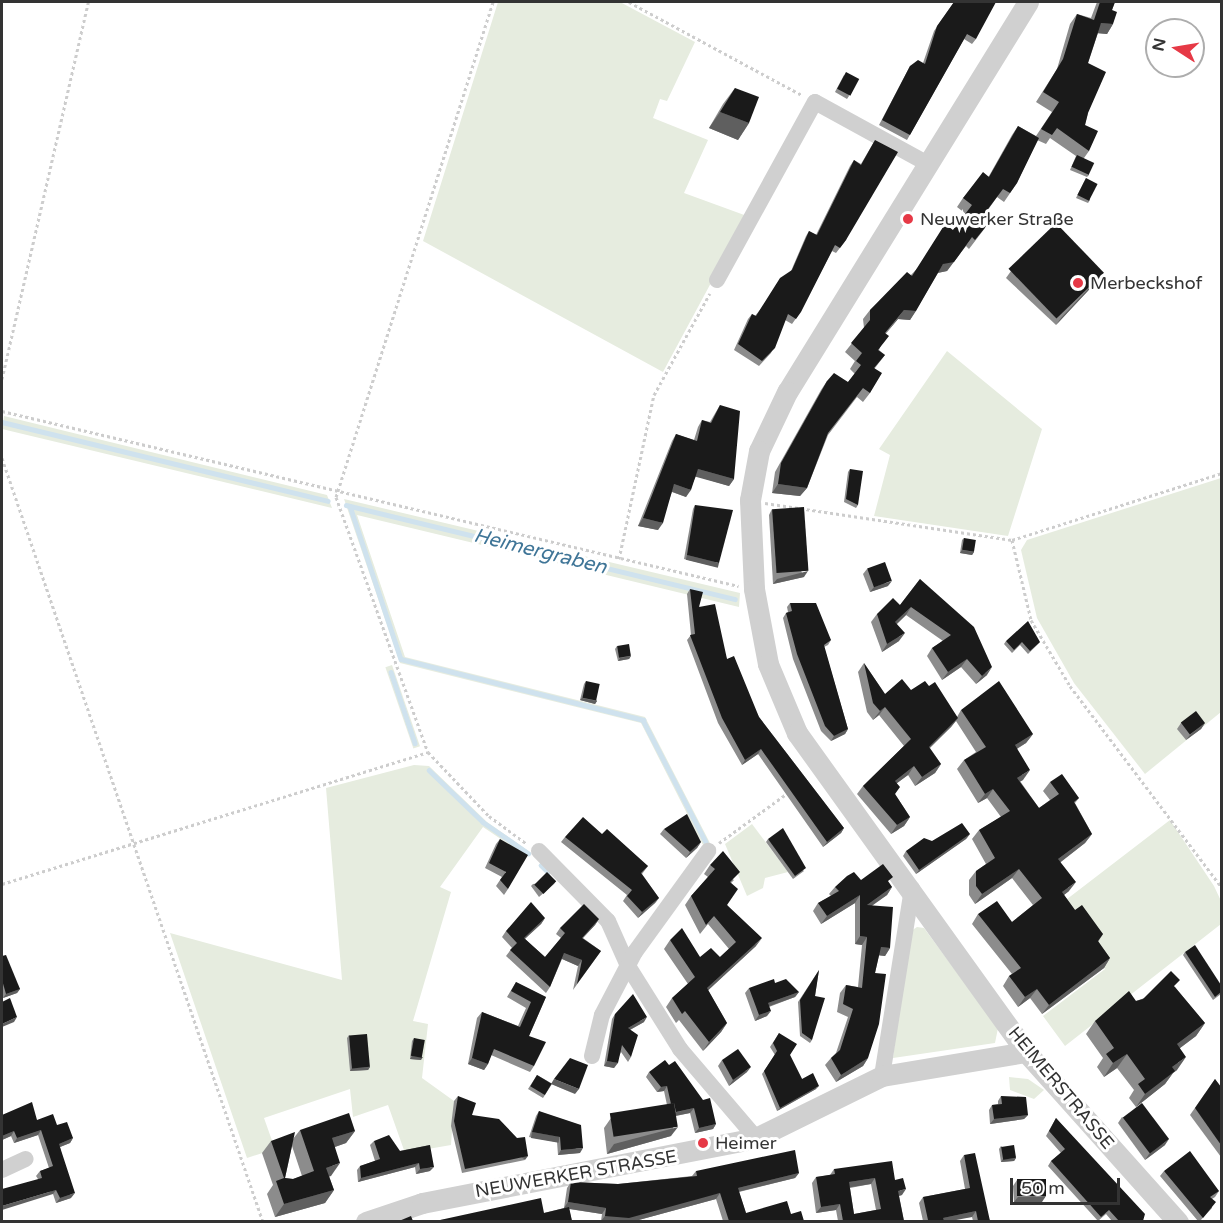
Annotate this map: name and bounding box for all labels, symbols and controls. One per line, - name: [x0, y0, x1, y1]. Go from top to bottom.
- north arrow: [1145, 18, 1205, 78]
- text: N: [1148, 36, 1170, 53]
- place label: Neuwerker Straße: [920, 208, 1074, 230]
- marker: Neuwerker Straße: [901, 212, 915, 226]
- place label: Merbeckshof: [1090, 272, 1202, 294]
- marker: Merbeckshof: [1071, 276, 1085, 290]
- water label: Heimergraben: [471, 524, 609, 580]
- street label: HEIMERSTRASSE: [1003, 1022, 1119, 1154]
- place label: Heimer: [715, 1132, 777, 1154]
- marker: Heimer: [696, 1136, 710, 1150]
- street label: NEUWERKER STRASSE: [473, 1146, 679, 1202]
- scale bar: [1013, 1166, 1122, 1204]
- text: 50 m: [1021, 1177, 1065, 1199]

